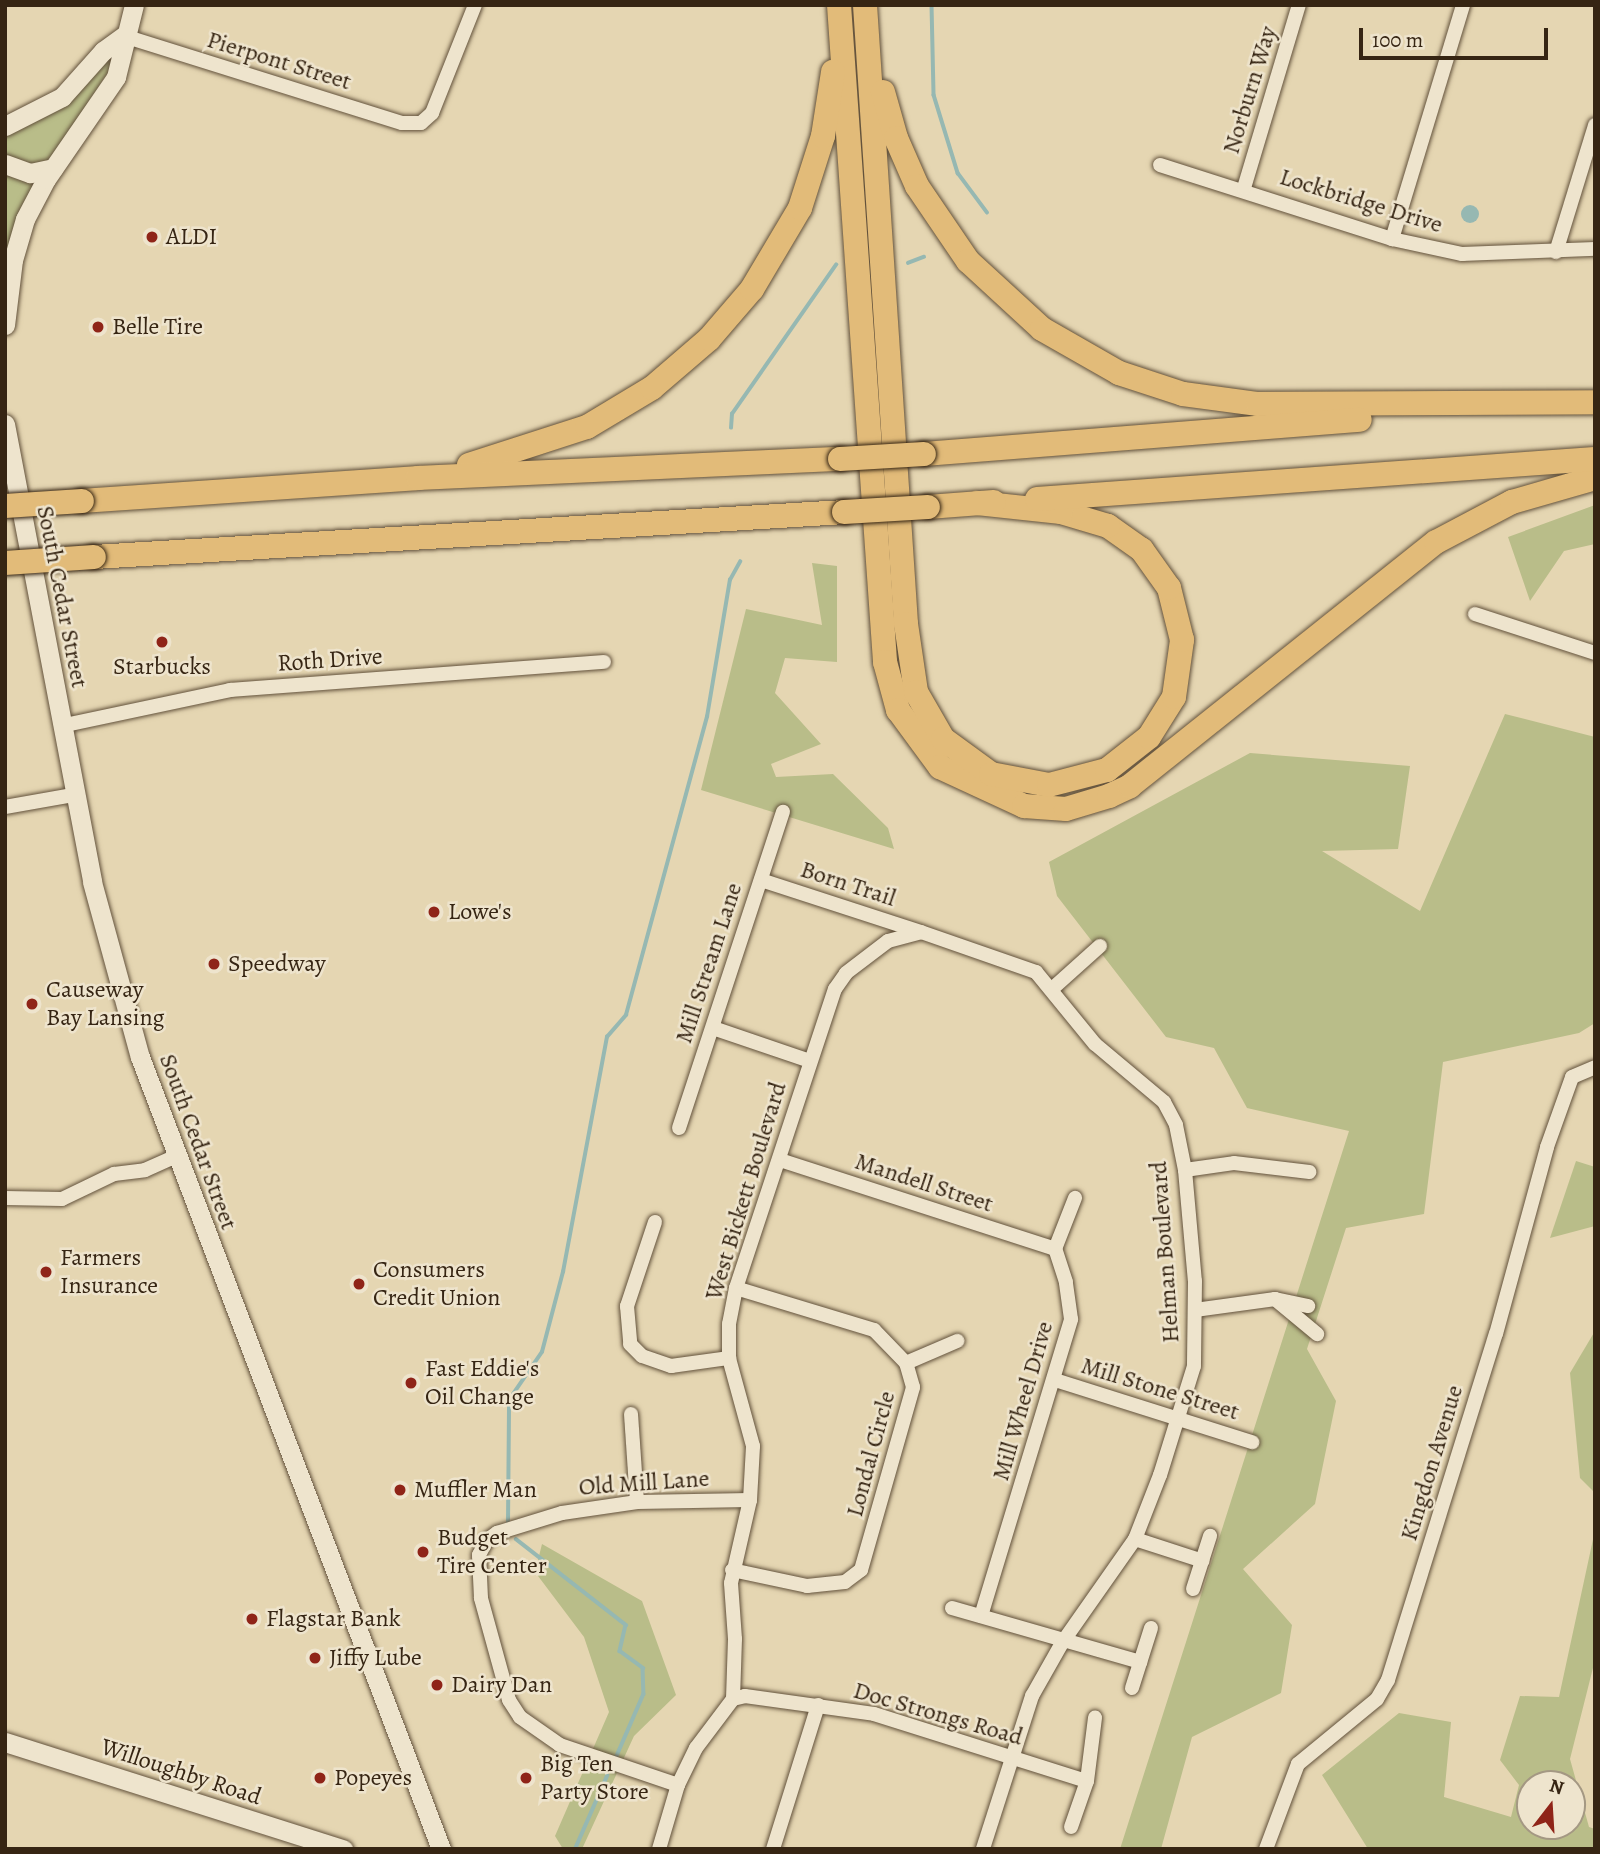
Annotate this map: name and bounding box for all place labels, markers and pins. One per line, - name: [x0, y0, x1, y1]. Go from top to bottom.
- place label: ALDI: [166, 223, 217, 251]
- marker: ALDI: [144, 229, 160, 245]
- place label: Belle Tire: [112, 313, 203, 341]
- marker: Belle Tire: [90, 319, 106, 335]
- marker: Starbucks: [154, 634, 170, 650]
- place label: Starbucks: [113, 653, 211, 681]
- place label: Lowe's: [448, 898, 512, 926]
- marker: Lowe's: [426, 904, 442, 920]
- place label: Speedway: [228, 950, 326, 978]
- marker: Speedway: [206, 956, 222, 972]
- place label: Causeway Bay Lansing: [46, 976, 165, 1032]
- marker: Causeway Bay Lansing: [24, 996, 40, 1012]
- place label: Farmers Insurance: [60, 1244, 158, 1300]
- place label: Consumers Credit Union: [373, 1256, 500, 1312]
- marker: Farmers Insurance: [38, 1264, 54, 1280]
- marker: Consumers Credit Union: [351, 1276, 367, 1292]
- place label: Fast Eddie's Oil Change: [425, 1355, 539, 1411]
- marker: Fast Eddie's Oil Change: [403, 1375, 419, 1391]
- place label: Muffler Man: [414, 1476, 537, 1504]
- marker: Muffler Man: [392, 1482, 408, 1498]
- place label: Budget Tire Center: [437, 1524, 547, 1580]
- marker: Budget Tire Center: [415, 1544, 431, 1560]
- place label: Flagstar Bank: [266, 1605, 401, 1633]
- marker: Flagstar Bank: [244, 1611, 260, 1627]
- place label: Jiffy Lube: [329, 1644, 422, 1672]
- marker: Jiffy Lube: [307, 1650, 323, 1666]
- place label: Dairy Dan: [451, 1671, 552, 1699]
- marker: Dairy Dan: [429, 1677, 445, 1693]
- place label: Big Ten Party Store: [540, 1750, 649, 1806]
- place label: Popeyes: [334, 1764, 412, 1792]
- marker: Popeyes: [312, 1770, 328, 1786]
- marker: Big Ten Party Store: [518, 1770, 534, 1786]

